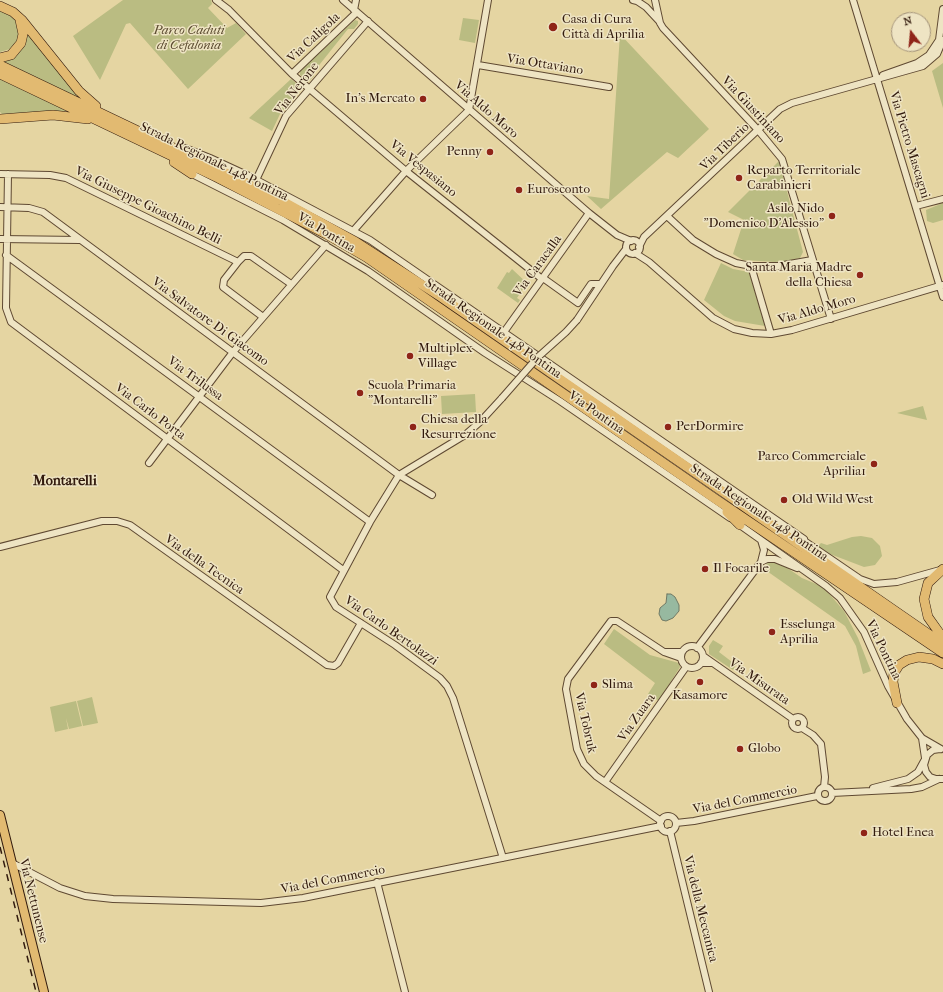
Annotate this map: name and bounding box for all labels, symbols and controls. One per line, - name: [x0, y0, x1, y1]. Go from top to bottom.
- street label: Via Caligola: [284, 10, 344, 66]
- place label: Casa di Cura Città di Aprilia: [562, 12, 644, 43]
- north arrow: [891, 12, 931, 52]
- text: N: [902, 14, 914, 28]
- marker: Casa di Cura Città di Aprilia: [547, 21, 559, 33]
- park label: Parco Caduti di Cefalonia: [153, 23, 225, 54]
- street label: Via Ottaviano: [506, 51, 584, 79]
- street label: Via Nerone: [271, 59, 323, 119]
- street label: Via Giustiniano: [718, 73, 788, 147]
- street label: Via Aldo Moro: [451, 78, 521, 142]
- street label: Via Pietro Mascagni: [885, 89, 933, 201]
- place label: In's Mercato: [346, 91, 415, 107]
- marker: In's Mercato: [418, 94, 428, 104]
- street label: Strada Regionale 148 Pontina: [137, 119, 291, 205]
- street label: Via Tiberio: [697, 120, 753, 174]
- street label: Via Vespasiano: [386, 137, 460, 201]
- place label: Penny: [446, 144, 482, 160]
- marker: Penny: [485, 147, 495, 157]
- place label: Reparto Territoriale Carabinieri: [747, 163, 861, 194]
- street label: Via Giuseppe Gioachino Belli: [72, 164, 224, 248]
- marker: Reparto Territoriale Carabinieri: [734, 173, 744, 183]
- place label: Eurosconto: [527, 182, 590, 198]
- marker: Eurosconto: [514, 185, 524, 195]
- place label: Asilo Nido "Domenico D'Alessio": [703, 201, 824, 232]
- street label: Via Pontina: [294, 210, 358, 256]
- marker: Asilo Nido "Domenico D'Alessio": [827, 211, 837, 221]
- street label: Via Caracalla: [510, 232, 566, 300]
- place label: Santa Maria Madre della Chiesa: [745, 260, 852, 291]
- marker: Santa Maria Madre della Chiesa: [855, 270, 865, 280]
- street label: Via Salvatore Di Giacomo: [149, 274, 271, 370]
- street label: Strada Regionale 148 Pontina: [422, 276, 564, 382]
- street label: Via Aldo Moro: [777, 292, 857, 328]
- place label: Multiplex Village: [418, 341, 473, 372]
- marker: Multiplex Village: [405, 351, 415, 361]
- street label: Via Trilussa: [164, 354, 226, 404]
- place label: Scuola Primaria "Montarelli": [368, 378, 456, 409]
- street label: Via Carlo Porta: [112, 380, 188, 444]
- marker: Scuola Primaria "Montarelli": [355, 388, 365, 398]
- street label: Via Pontina: [565, 388, 627, 438]
- place label: Chiesa della Resurrezione: [421, 412, 496, 443]
- place label: PerDormire: [676, 419, 744, 435]
- marker: Chiesa della Resurrezione: [408, 422, 418, 432]
- marker: PerDormire: [663, 422, 673, 432]
- place label: Parco Commerciale Aprilia1: [757, 449, 866, 480]
- marker: Parco Commerciale Aprilia1: [869, 459, 879, 469]
- street label: Strada Regionale 148 Pontina: [687, 461, 831, 565]
- district label: Montarelli: [33, 474, 97, 490]
- place label: Old Wild West: [792, 492, 873, 508]
- marker: Old Wild West: [779, 495, 789, 505]
- street label: Via della Tecnica: [161, 532, 247, 598]
- place label: Il Focarile: [713, 561, 769, 577]
- marker: Il Focarile: [700, 564, 710, 574]
- street label: Via Carlo Bertolazzi: [341, 593, 441, 669]
- place label: Esselunga Aprilia: [780, 617, 835, 648]
- street label: Via Pontina: [862, 618, 904, 682]
- marker: Esselunga Aprilia: [767, 627, 777, 637]
- street label: Via Misurata: [725, 655, 793, 709]
- place label: Slima: [602, 677, 633, 693]
- marker: Kasamore: [695, 677, 705, 687]
- marker: Slima: [589, 680, 599, 690]
- place label: Kasamore: [672, 688, 728, 704]
- street label: Via Tobruk: [570, 691, 600, 755]
- street label: Via Zuara: [615, 691, 659, 745]
- place label: Globo: [748, 741, 781, 757]
- marker: Globo: [735, 744, 745, 754]
- street label: Via del Commercio: [692, 782, 798, 818]
- place label: Hotel Enea: [872, 825, 934, 841]
- marker: Hotel Enea: [859, 828, 869, 838]
- street label: Via della Meccanica: [679, 854, 721, 964]
- street label: Via Nettunense: [15, 857, 51, 945]
- street label: Via del Commercio: [280, 862, 386, 898]

